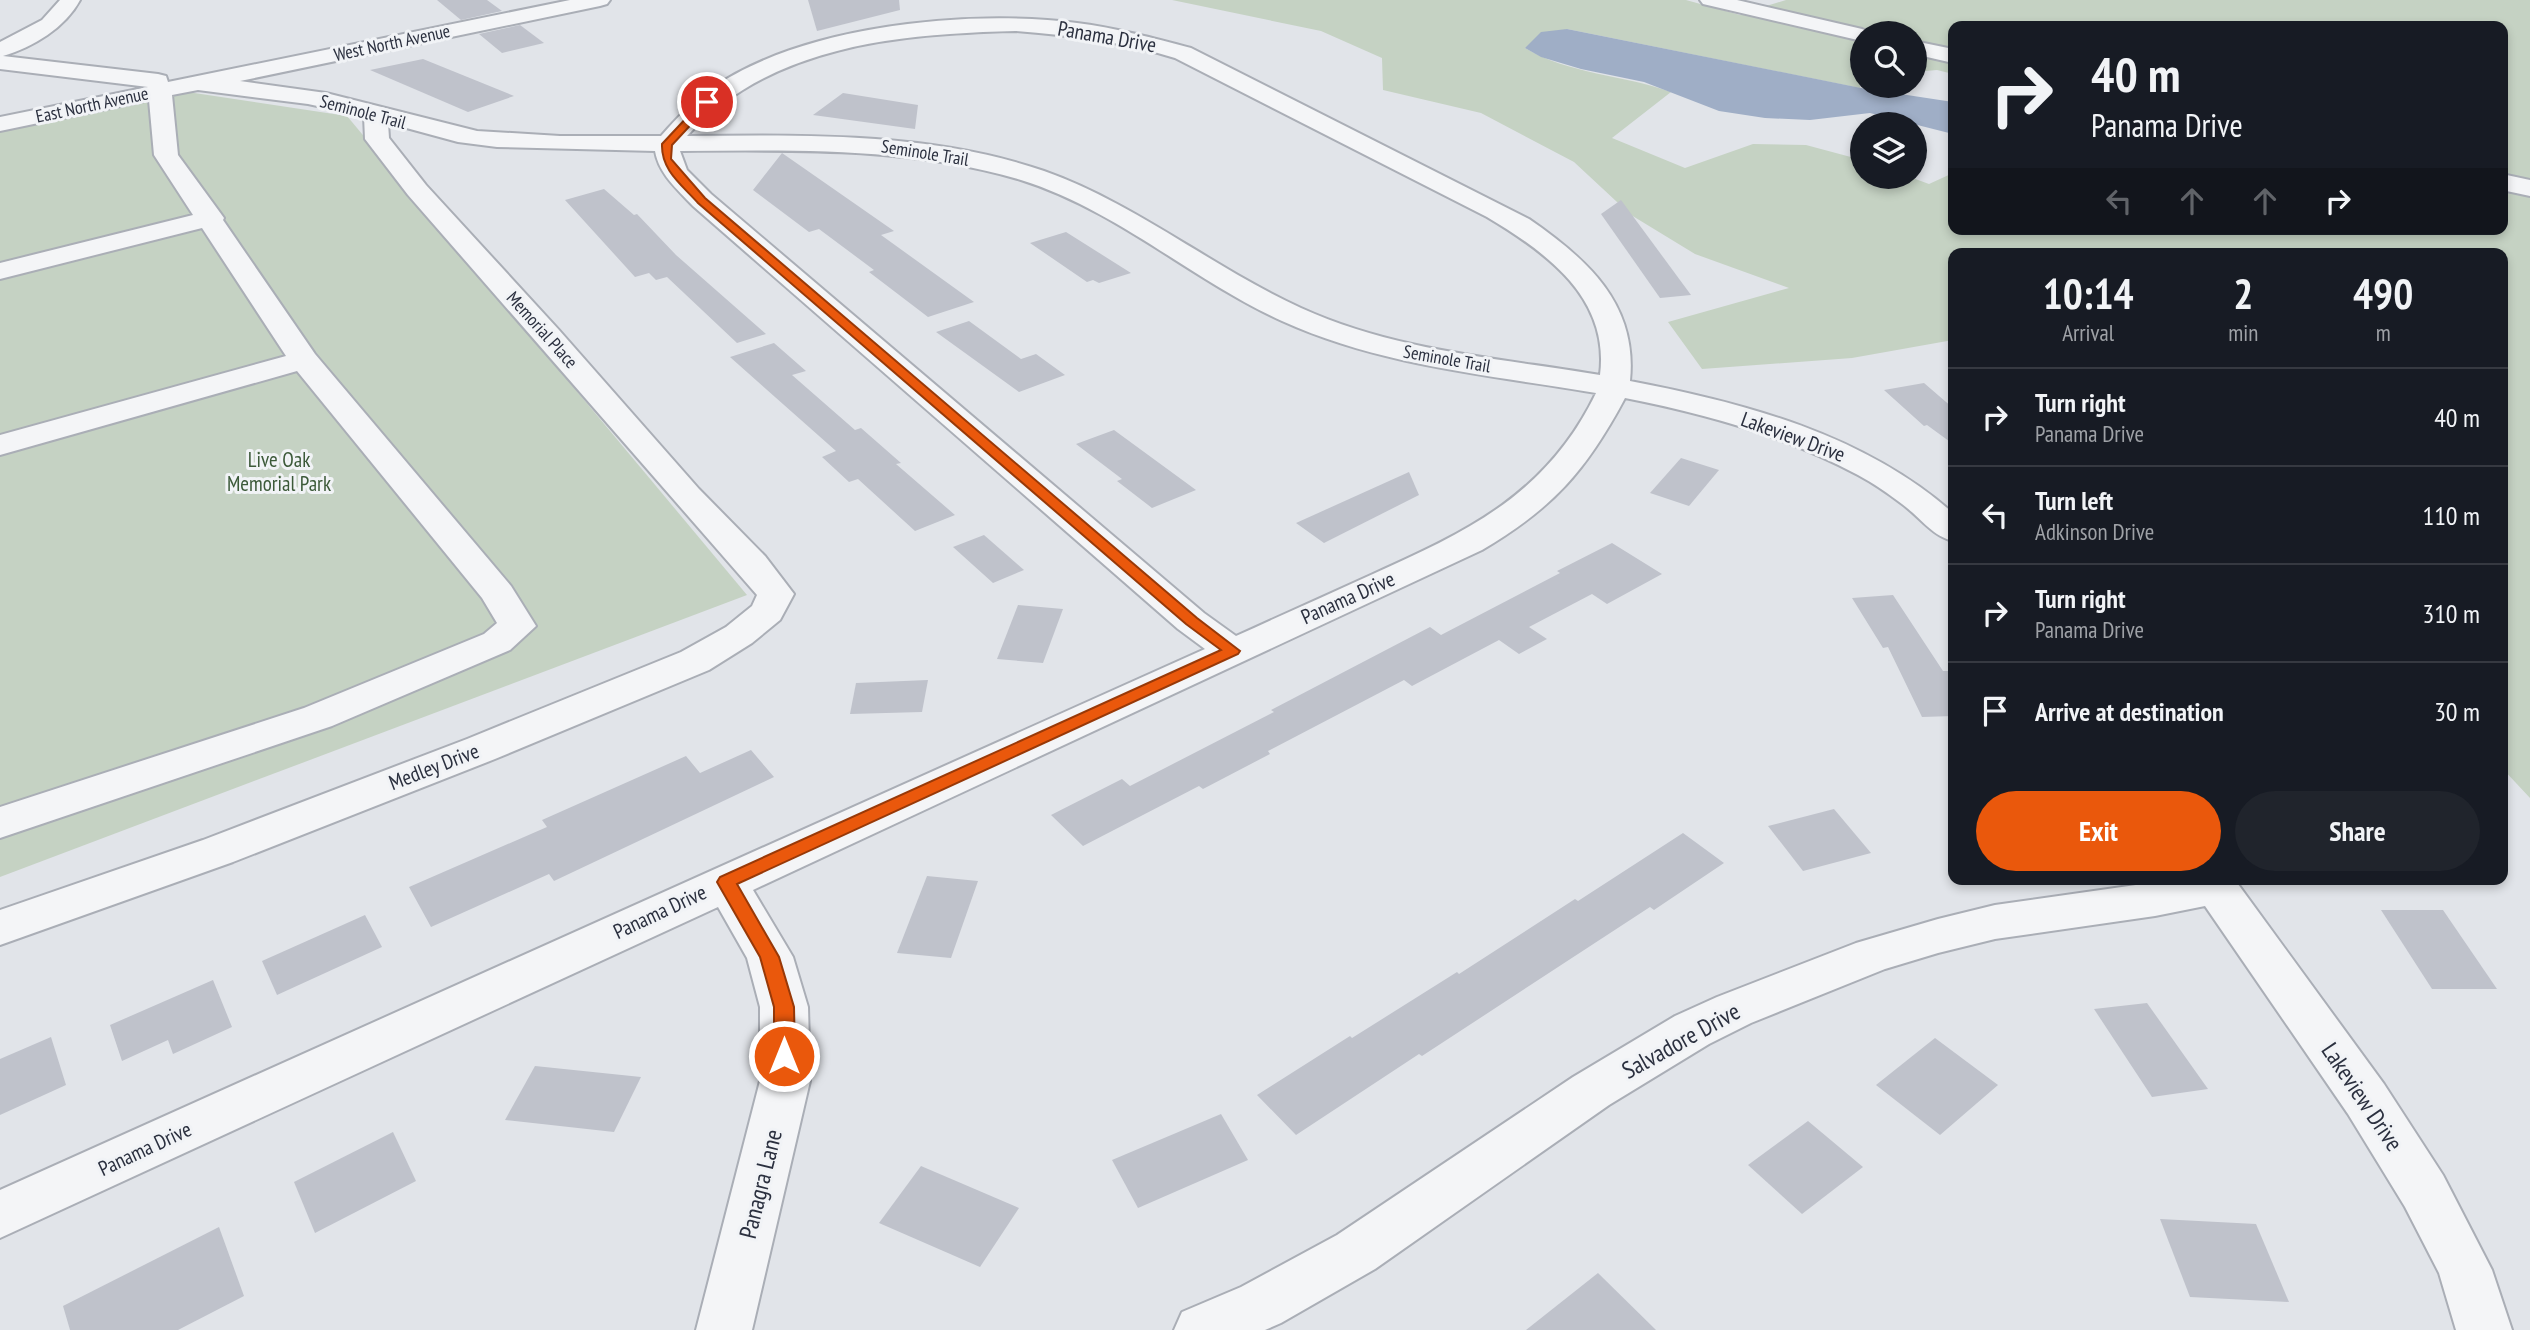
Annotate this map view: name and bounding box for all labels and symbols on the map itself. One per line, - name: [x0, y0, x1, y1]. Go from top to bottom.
- street label: Panama Drive: [1056, 15, 1158, 58]
- street label: West North Avenue: [332, 19, 452, 66]
- pin: [677, 72, 737, 132]
- street label: East North Avenue: [34, 81, 150, 128]
- street label: Seminole Trail: [318, 89, 409, 134]
- street label: Seminole Trail: [880, 134, 971, 171]
- street label: Memorial Place: [502, 286, 583, 373]
- street label: Seminole Trail: [1402, 340, 1493, 378]
- street label: Lakeview Drive: [1737, 405, 1849, 468]
- park label: Live Oak Memorial Park: [227, 446, 331, 497]
- street label: Panama Drive: [1297, 565, 1399, 630]
- street label: Medley Drive: [385, 737, 483, 796]
- street label: Panama Drive: [609, 878, 711, 945]
- street label: Salvadore Drive: [1616, 995, 1745, 1086]
- position arrow: [747, 1019, 821, 1093]
- street label: Lakeview Drive: [2315, 1036, 2410, 1157]
- street label: Panama Drive: [94, 1115, 196, 1182]
- street label: Panagra Lane: [732, 1126, 789, 1242]

